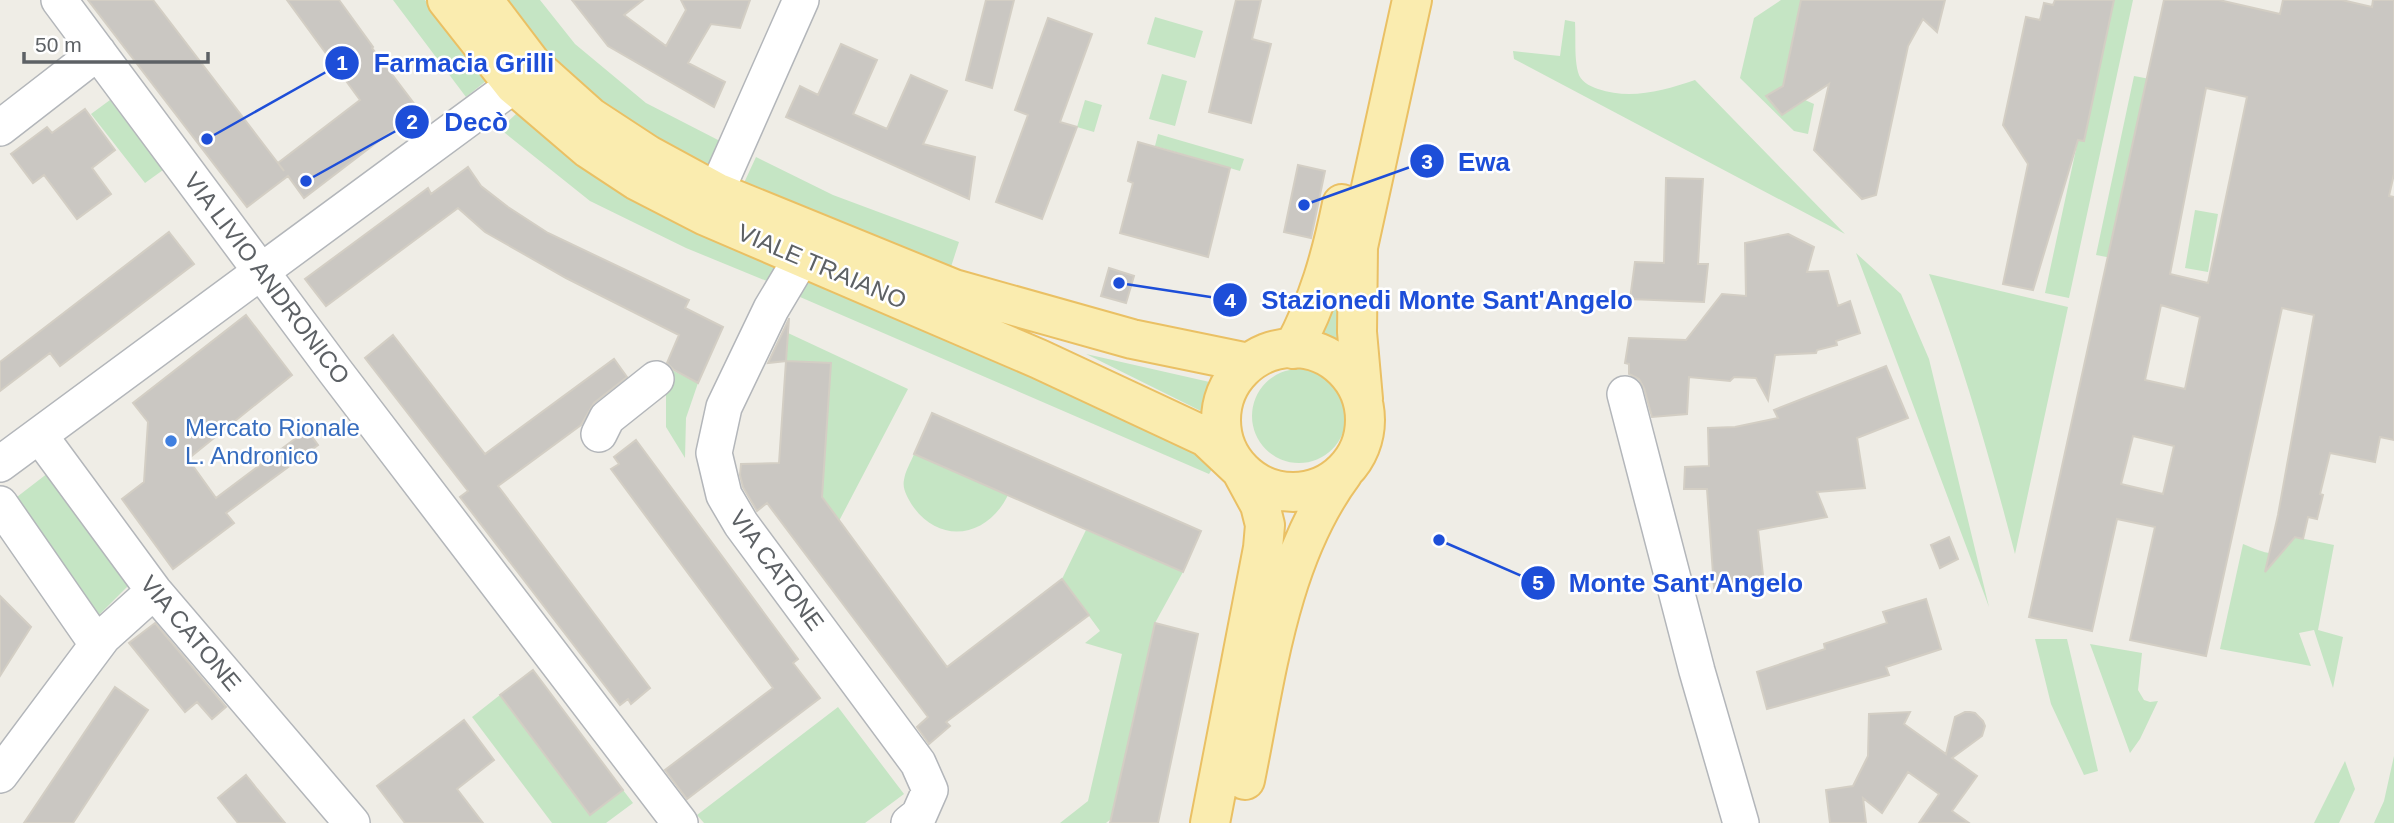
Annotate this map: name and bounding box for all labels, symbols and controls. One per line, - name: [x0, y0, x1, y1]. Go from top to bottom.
- scale bar: [24, 21, 208, 65]
- text: 50 m: [35, 33, 82, 56]
- callout: Farmacia Grilli: [325, 40, 568, 87]
- text: Farmacia Grilli: [374, 48, 554, 78]
- text: 1: [336, 51, 348, 74]
- callout: Decò: [395, 98, 521, 145]
- text: Decò: [444, 107, 508, 137]
- text: 2: [406, 110, 418, 133]
- callout: Ewa: [1409, 138, 1524, 185]
- text: Ewa: [1458, 147, 1511, 177]
- text: 3: [1421, 150, 1433, 173]
- street label: VIA LIVIO ANDRONICO: [179, 167, 355, 389]
- street label: VIALE TRAIANO: [733, 218, 911, 314]
- callout: Stazionedi Monte Sant'Angelo: [1212, 277, 1647, 324]
- text: Stazionedi Monte Sant'Angelo: [1261, 285, 1633, 315]
- text: 4: [1224, 289, 1236, 312]
- place label: Mercato Rionale L. Andronico: [185, 414, 360, 469]
- marker: Mercato Rionale L. Andronico: [163, 433, 179, 449]
- street label: VIA CATONE: [724, 505, 830, 635]
- callout: Monte Sant'Angelo: [1520, 560, 1818, 607]
- text: Monte Sant'Angelo: [1569, 568, 1803, 598]
- street label: VIA CATONE: [135, 570, 247, 696]
- text: 5: [1532, 571, 1544, 594]

